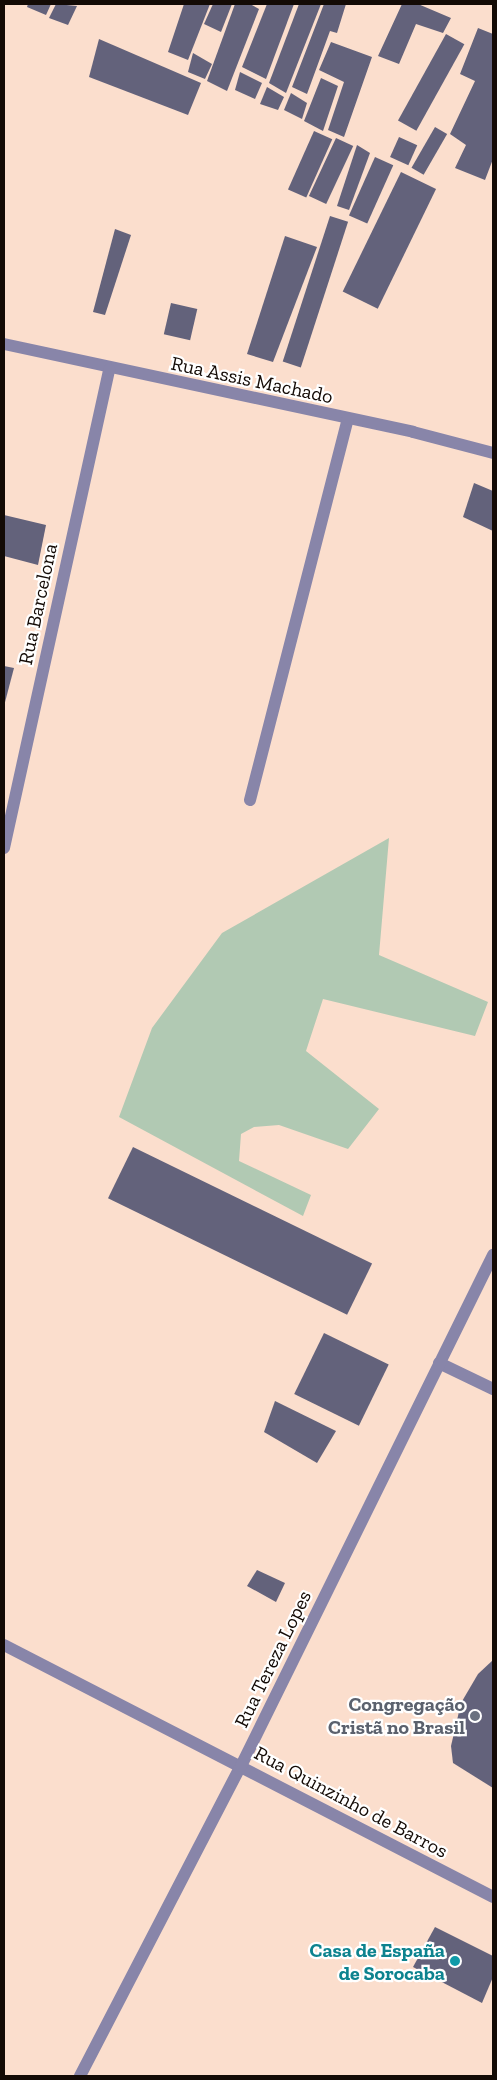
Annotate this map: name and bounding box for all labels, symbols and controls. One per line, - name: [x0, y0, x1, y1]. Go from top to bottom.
- street label: Rua Assis Machado: [169, 351, 335, 409]
- street label: Rua Barcelona: [13, 541, 63, 667]
- street label: Rua Tereza Lopes: [229, 1586, 317, 1732]
- place label: Congregação Cristã no Brasil: [328, 1692, 465, 1739]
- marker: Congregação Cristã no Brasil: [469, 1710, 481, 1722]
- street label: Rua Quinzinho de Barros: [250, 1741, 452, 1863]
- place label: Casa de España de Sorocaba: [310, 1938, 445, 1985]
- marker: Casa de España de Sorocaba: [449, 1955, 461, 1967]

